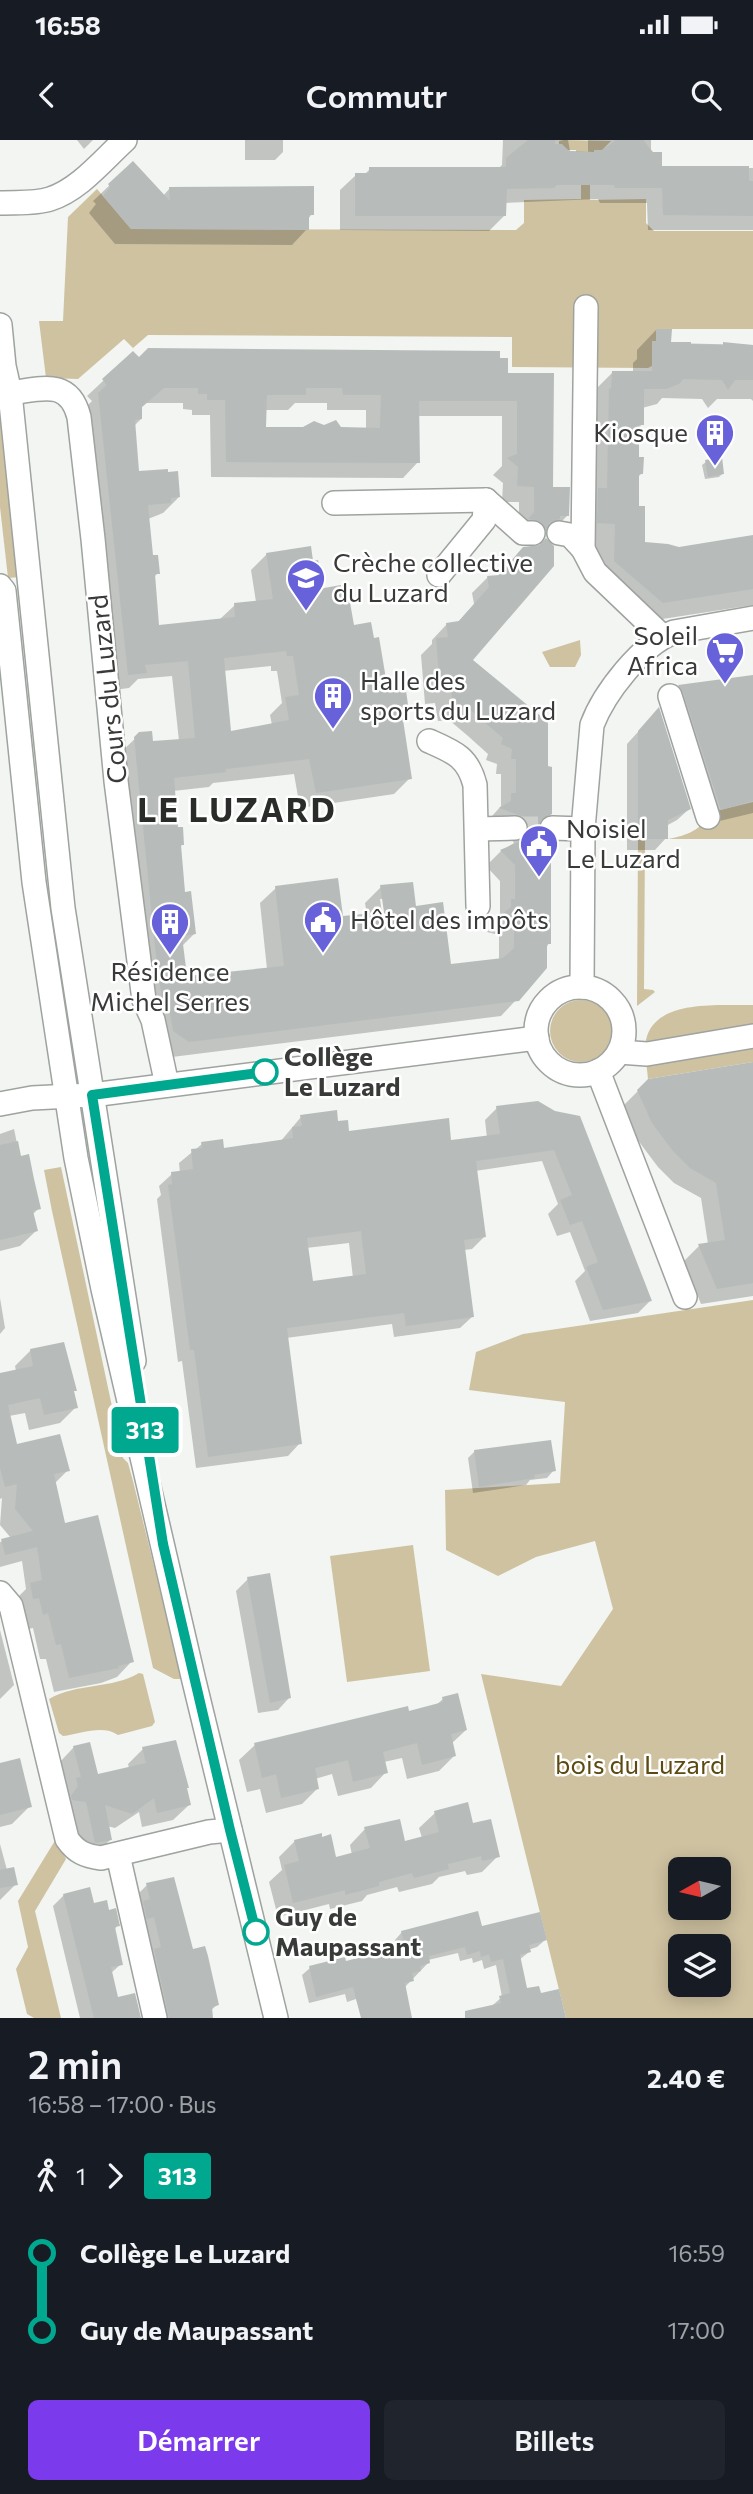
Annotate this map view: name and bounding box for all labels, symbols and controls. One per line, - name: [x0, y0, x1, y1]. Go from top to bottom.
- text: 16:58: [35, 9, 101, 40]
- text: Commutr: [306, 75, 447, 115]
- icon: back: [28, 76, 66, 114]
- icon: search: [687, 76, 725, 114]
- building icon: Kiosque: [694, 412, 736, 467]
- place label: Kiosque: [593, 416, 688, 447]
- place label: Crèche collective du Luzard: [333, 546, 533, 607]
- school or university icon: Crèche collective du Luzard: [285, 557, 327, 612]
- street label: Cours du Luzard: [81, 593, 132, 785]
- place label: Soleil Africa: [627, 619, 698, 680]
- supermarket icon: Soleil Africa: [704, 630, 746, 685]
- place label: Halle des sports du Luzard: [360, 664, 556, 725]
- building icon: Halle des sports du Luzard: [312, 675, 354, 730]
- district label: LE LUZARD: [137, 788, 337, 829]
- place label: Noisiel Le Luzard: [566, 812, 680, 873]
- public building icon: Noisiel Le Luzard: [518, 823, 560, 878]
- public building icon: Hôtel des impôts: [302, 899, 344, 954]
- building icon: Résidence Michel Serres: [149, 901, 191, 956]
- place label: Hôtel des impôts: [350, 903, 549, 934]
- place label: Résidence Michel Serres: [90, 955, 250, 1016]
- place label: Collège Le Luzard: [284, 1040, 400, 1101]
- marker: Collège Le Luzard: [252, 1059, 278, 1085]
- line badge: 313: [105, 1407, 185, 1453]
- text: 313: [126, 1415, 164, 1444]
- park label: bois du Luzard: [555, 1748, 725, 1779]
- north arrow: [668, 1857, 732, 1920]
- map controls: [668, 1857, 731, 1997]
- place label: Guy de Maupassant: [275, 1900, 421, 1961]
- marker: Guy de Maupassant: [243, 1919, 269, 1945]
- button: layers: [668, 1934, 731, 1997]
- text: 2 min: [28, 2040, 122, 2087]
- text: 2.40 €: [647, 2062, 725, 2093]
- text: 16:58 – 17:00 · Bus: [28, 2090, 217, 2118]
- icon: walk: [28, 2157, 66, 2195]
- icon: forward: [96, 2157, 134, 2195]
- text: 313: [158, 2161, 197, 2190]
- text: 1: [76, 2162, 86, 2190]
- text: Collège Le Luzard: [80, 2237, 290, 2268]
- text: 16:59: [669, 2239, 725, 2267]
- text: Guy de Maupassant: [80, 2314, 313, 2345]
- text: 17:00: [668, 2316, 725, 2344]
- button: Démarrer: [28, 2400, 370, 2480]
- button: Billets: [384, 2400, 725, 2480]

